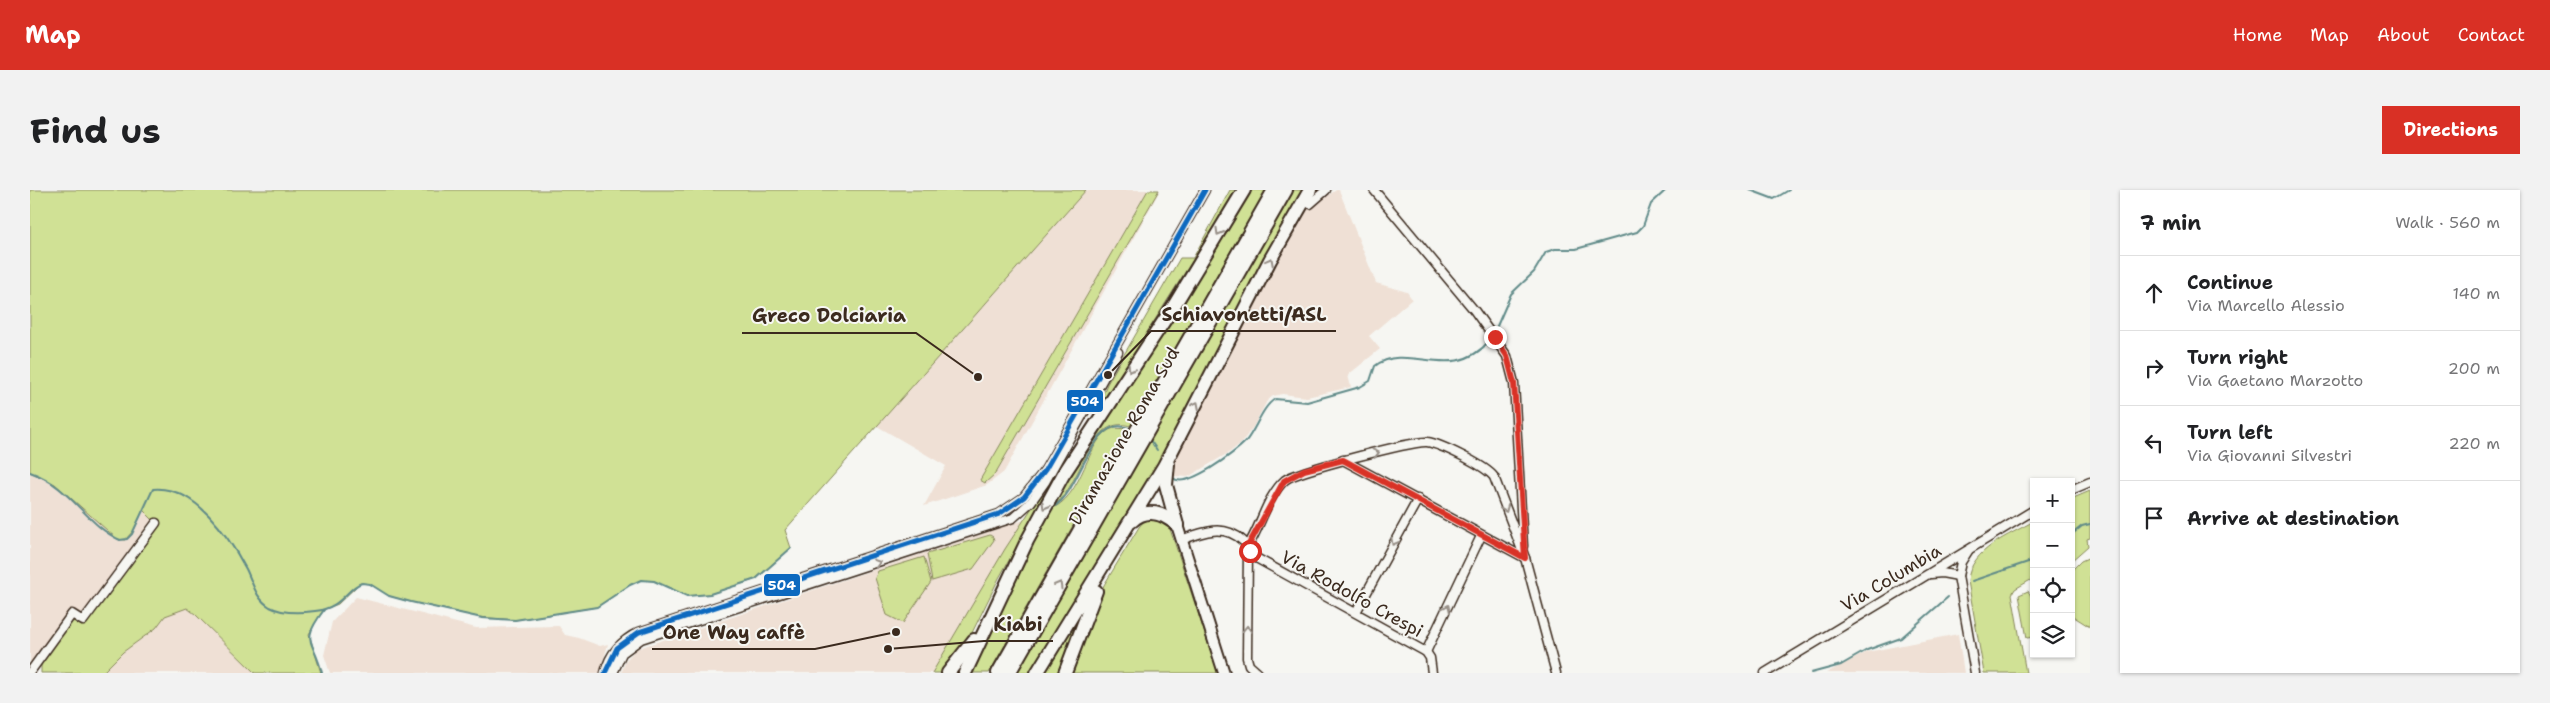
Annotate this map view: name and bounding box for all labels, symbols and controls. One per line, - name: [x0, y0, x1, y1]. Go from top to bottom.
- text: Map: [25, 19, 81, 51]
- text: Home: [2233, 23, 2282, 47]
- text: Map: [2310, 23, 2349, 47]
- text: About: [2377, 23, 2430, 47]
- text: Contact: [2458, 23, 2525, 47]
- button: Directions: [2382, 106, 2520, 154]
- text: Find us: [30, 107, 161, 154]
- text: 7 min: [2140, 209, 2201, 237]
- text: Walk · 560 m: [2395, 212, 2500, 233]
- one-way arrow: [1216, 227, 1226, 236]
- one-way arrow: [1264, 257, 1274, 266]
- text: Continue: [2187, 270, 2273, 295]
- icon: ahead: [2140, 279, 2168, 307]
- text: 140 m: [2453, 283, 2500, 304]
- text: Via Marcello Alessio: [2187, 295, 2345, 316]
- callout: Schiavonetti/ASL: [1151, 297, 1336, 331]
- callout: Greco Dolciaria: [742, 299, 916, 333]
- text: Schiavonetti/ASL: [1161, 302, 1327, 327]
- text: Greco Dolciaria: [752, 303, 906, 328]
- route end: [1484, 326, 1507, 349]
- street label: Diramazione Roma Sud: [1063, 343, 1185, 529]
- text: Turn right: [2187, 345, 2288, 370]
- icon: right: [2140, 354, 2168, 382]
- text: 200 m: [2448, 358, 2500, 379]
- one-way arrow: [1128, 364, 1138, 373]
- text: Via Gaetano Marzotto: [2187, 370, 2363, 391]
- line badge: 504: [1066, 389, 1104, 413]
- text: 504: [1071, 392, 1099, 410]
- one-way arrow: [1190, 402, 1200, 411]
- text: Turn left: [2187, 420, 2273, 445]
- icon: left: [2140, 429, 2168, 457]
- text: 220 m: [2448, 433, 2500, 454]
- text: Via Giovanni Silvestri: [2187, 445, 2352, 466]
- one-way arrow: [1371, 448, 1380, 459]
- map controls: [2030, 478, 2075, 658]
- button: +: [2030, 478, 2075, 523]
- one-way arrow: [1041, 501, 1051, 510]
- one-way arrow: [1499, 504, 1509, 513]
- icon: arrive: [2140, 504, 2168, 532]
- text: Arrive at destination: [2187, 506, 2399, 531]
- button: −: [2030, 523, 2075, 568]
- one-way arrow: [1391, 537, 1401, 546]
- street label: Via Columbia: [1836, 539, 1946, 617]
- route start: [1239, 540, 1262, 563]
- street label: Via Rodolfo Crespi: [1277, 545, 1427, 643]
- one-way arrow: [872, 558, 880, 568]
- button: locate: [2030, 568, 2075, 613]
- line badge: 504: [763, 573, 801, 597]
- text: 504: [768, 576, 796, 594]
- one-way arrow: [1053, 582, 1063, 591]
- one-way arrow: [1441, 604, 1451, 613]
- callout: Kiabi: [984, 607, 1053, 641]
- text: Kiabi: [993, 612, 1043, 637]
- button: layers: [2030, 613, 2075, 658]
- callout: One Way caffè: [652, 615, 815, 649]
- text: One Way caffè: [663, 620, 805, 645]
- one-way arrow: [1242, 625, 1252, 632]

